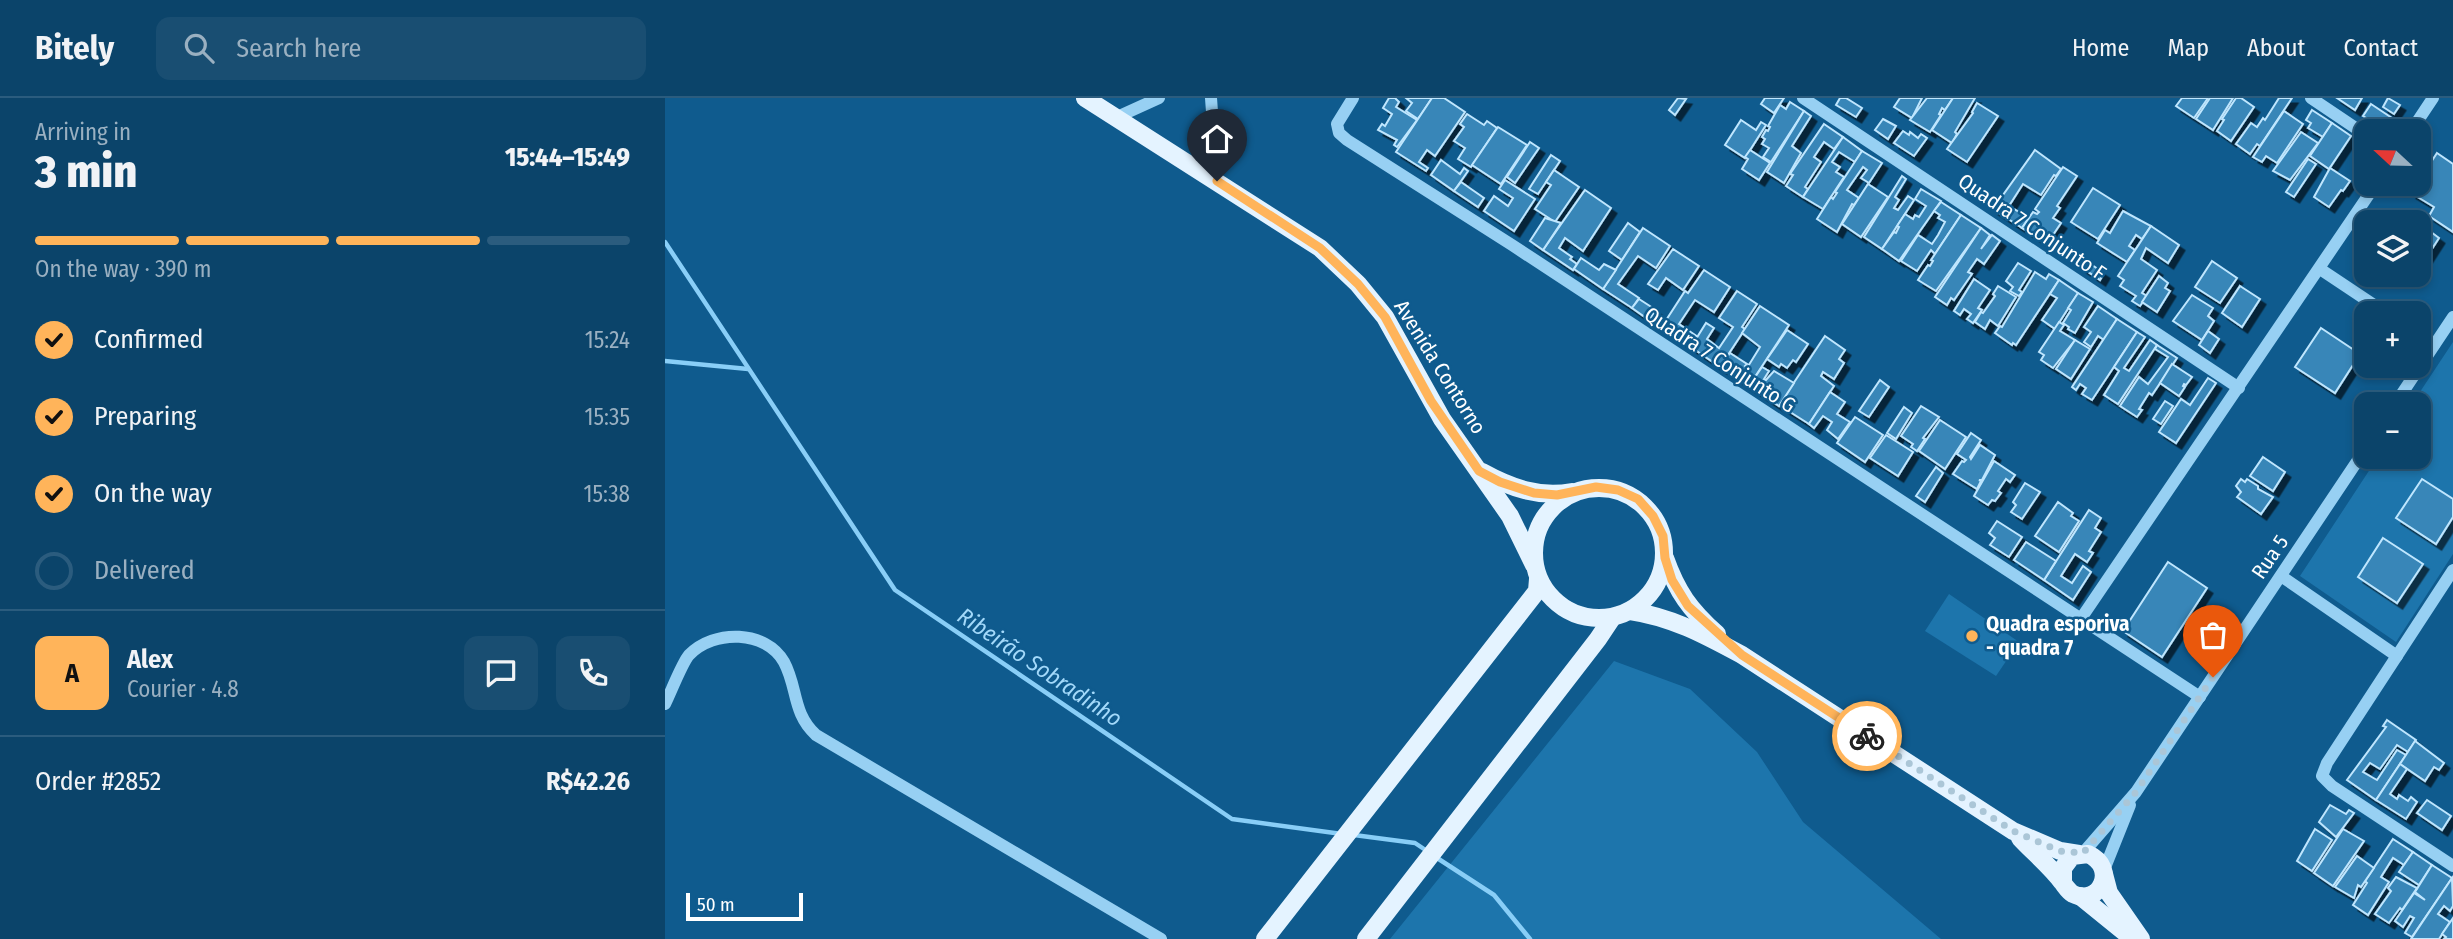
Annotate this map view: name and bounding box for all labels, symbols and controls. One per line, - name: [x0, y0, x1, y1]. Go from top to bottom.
- search box: [156, 17, 646, 80]
- text: Bitely: [35, 28, 114, 68]
- icon: search: [180, 29, 218, 67]
- text: Search here: [236, 33, 361, 64]
- text: Home: [2072, 34, 2129, 62]
- text: Map: [2167, 34, 2209, 62]
- text: About: [2247, 34, 2305, 62]
- text: Contact: [2343, 34, 2418, 62]
- pin: [1187, 109, 1247, 181]
- text: Arriving in: [35, 118, 131, 146]
- north arrow: [2354, 119, 2431, 196]
- map controls: [2354, 119, 2431, 469]
- icon: home: [1198, 120, 1236, 158]
- text: 15:44–15:49: [505, 142, 630, 173]
- text: 3 min: [35, 144, 137, 199]
- street label: Quadra 7 Conjunto F: [1953, 168, 2111, 286]
- button: layers: [2354, 210, 2431, 287]
- text: On the way · 390 m: [35, 255, 211, 283]
- street label: Avenida Contorno: [1388, 295, 1492, 439]
- street label: Quadra 7 Conjunto G: [1639, 301, 1801, 419]
- button: +: [2354, 301, 2431, 378]
- icon: check: [35, 321, 73, 359]
- text: Confirmed: [94, 324, 204, 355]
- text: 15:24: [585, 326, 630, 354]
- button: −: [2354, 392, 2431, 469]
- icon: check: [35, 398, 73, 436]
- text: Preparing: [94, 401, 196, 432]
- text: 15:35: [584, 403, 630, 431]
- icon: check: [35, 475, 73, 513]
- text: On the way: [94, 478, 212, 509]
- text: 15:38: [584, 480, 630, 508]
- street label: Rua 5: [2246, 530, 2294, 584]
- text: Delivered: [94, 555, 195, 586]
- water label: Ribeirão Sobradinho: [952, 602, 1128, 732]
- pin: [2183, 605, 2243, 677]
- place label: Quadra esporiva - quadra 7: [1986, 611, 2129, 661]
- icon: bag: [2194, 616, 2232, 654]
- marker: Quadra esporiva - quadra 7: [1964, 628, 1980, 644]
- button: chat: [464, 636, 538, 710]
- button: phone: [556, 636, 630, 710]
- text: Alex: [127, 644, 173, 675]
- text: A: [65, 658, 79, 689]
- text: Courier · 4.8: [127, 675, 239, 703]
- courier: [1832, 701, 1902, 771]
- icon: bike: [1848, 717, 1886, 755]
- text: Order #2852: [35, 766, 161, 797]
- text: R$42.26: [546, 766, 630, 797]
- scale bar: [686, 890, 803, 922]
- text: 50 m: [697, 893, 735, 916]

